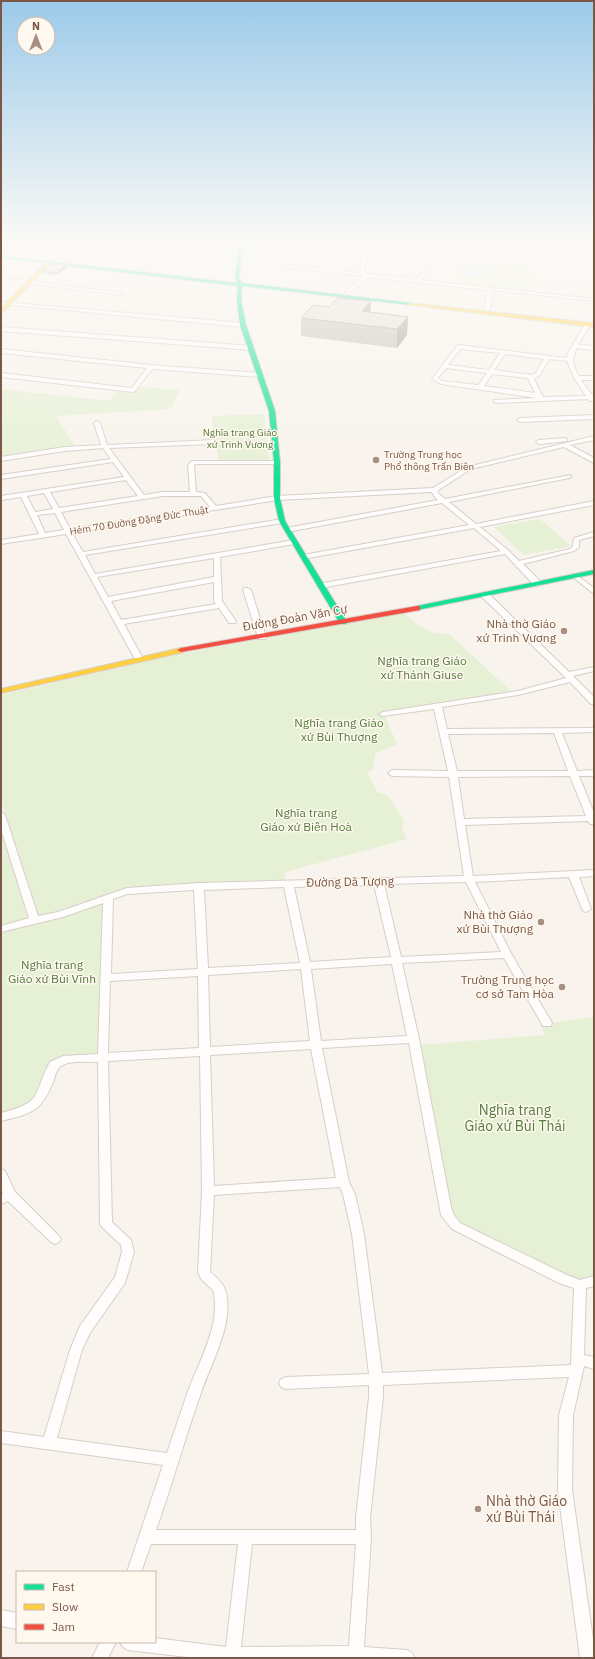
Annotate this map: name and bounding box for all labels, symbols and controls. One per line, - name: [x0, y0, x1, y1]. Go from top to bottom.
- north arrow: [16, 16, 56, 56]
- text: N: [32, 19, 40, 33]
- park label: Nghĩa trang Giáo xứ Trinh Vương: [203, 426, 278, 451]
- place label: Trường Trung học Phổ thông Trấn Biên: [384, 448, 474, 473]
- marker: Trường Trung học Phổ thông Trấn Biên: [371, 455, 381, 465]
- street label: Hẻm 70 Đường Đặng Đức Thuật: [69, 503, 210, 538]
- street label: Đường Đoàn Văn Cự: [242, 601, 348, 634]
- place label: Nhà thờ Giáo xứ Trinh Vương: [476, 616, 557, 645]
- marker: Nhà thờ Giáo xứ Trinh Vương: [559, 626, 569, 636]
- park label: Nghĩa trang Giáo xứ Thánh Giuse: [377, 653, 467, 682]
- park label: Nghĩa trang Giáo xứ Bùi Thượng: [294, 715, 384, 744]
- park label: Nghĩa trang Giáo xứ Biên Hoà: [260, 805, 352, 834]
- street label: Đường Dã Tượng: [306, 873, 395, 890]
- place label: Nhà thờ Giáo xứ Bùi Thượng: [456, 907, 534, 936]
- marker: Nhà thờ Giáo xứ Bùi Thượng: [536, 917, 546, 927]
- park label: Nghĩa trang Giáo xứ Bùi Vĩnh: [8, 957, 96, 986]
- place label: Trường Trung học cơ sở Tam Hòa: [461, 972, 555, 1001]
- marker: Trường Trung học cơ sở Tam Hòa: [557, 982, 567, 992]
- park label: Nghĩa trang Giáo xứ Bùi Thái: [464, 1101, 566, 1135]
- place label: Nhà thờ Giáo xứ Bùi Thái: [486, 1492, 567, 1526]
- marker: Nhà thờ Giáo xứ Bùi Thái: [473, 1504, 483, 1514]
- legend: [16, 1571, 156, 1643]
- text: Fast: [52, 1579, 75, 1594]
- text: Slow: [52, 1599, 78, 1614]
- text: Jam: [52, 1619, 75, 1634]

